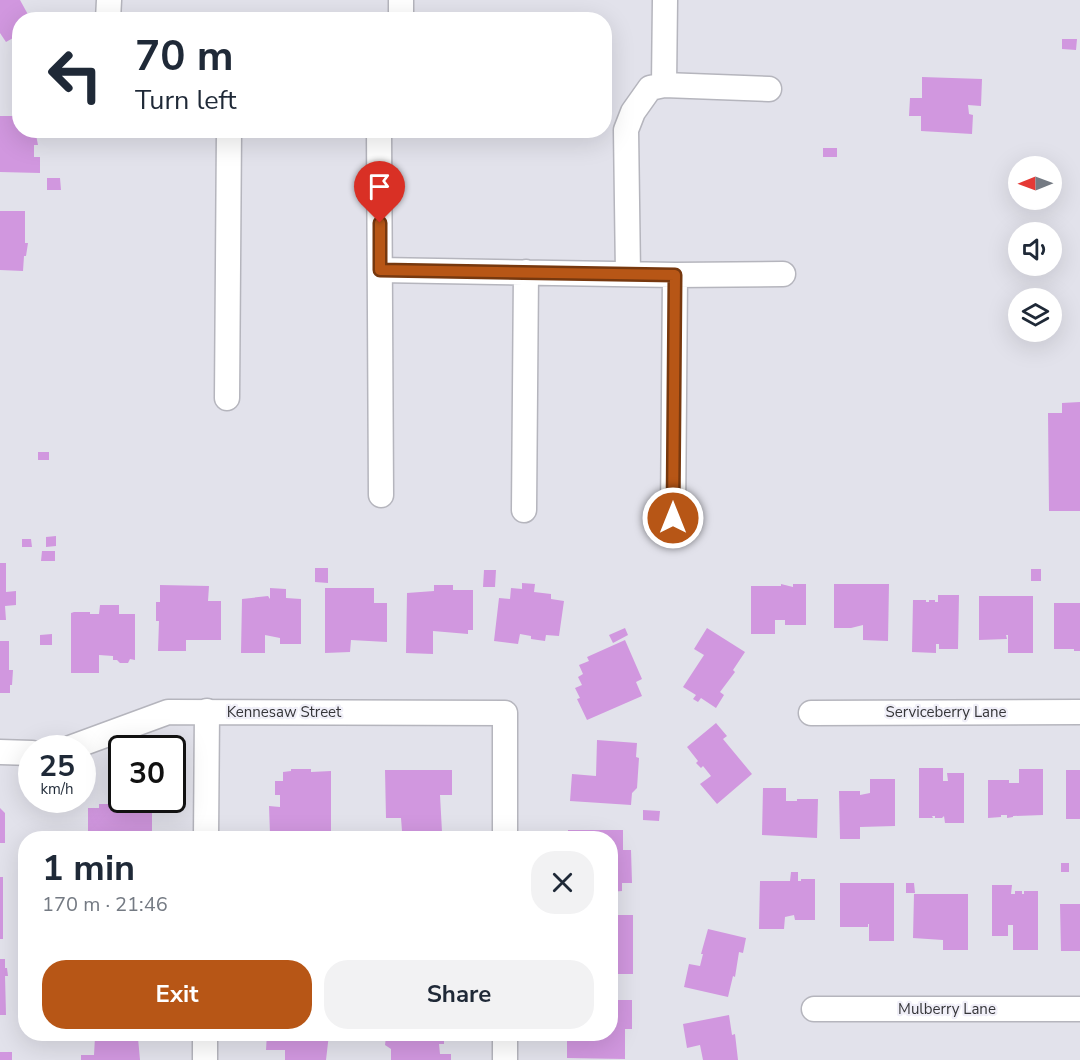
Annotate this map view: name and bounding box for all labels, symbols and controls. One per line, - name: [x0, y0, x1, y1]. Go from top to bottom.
- text: 70 m: [135, 28, 234, 85]
- icon: left: [36, 36, 114, 114]
- text: Turn left: [135, 82, 236, 119]
- north arrow: [1008, 156, 1062, 210]
- map controls: [1008, 156, 1062, 342]
- pin: [354, 161, 405, 223]
- icon: arrive: [363, 170, 396, 203]
- button: sound: [1008, 222, 1062, 276]
- button: layers: [1008, 288, 1062, 342]
- position arrow: [641, 486, 705, 550]
- street label: Kennesaw Street: [227, 702, 342, 722]
- street label: Serviceberry Lane: [885, 702, 1007, 722]
- speed limit sign: 30: [108, 735, 186, 813]
- text: 25: [39, 746, 75, 787]
- text: km/h: [40, 779, 74, 799]
- text: 1 min: [42, 844, 135, 893]
- button: close: [531, 851, 594, 914]
- text: 170 m · 21:46: [42, 891, 168, 918]
- button: Exit: [42, 960, 312, 1029]
- button: Share: [324, 960, 594, 1029]
- street label: Mulberry Lane: [898, 999, 996, 1019]

